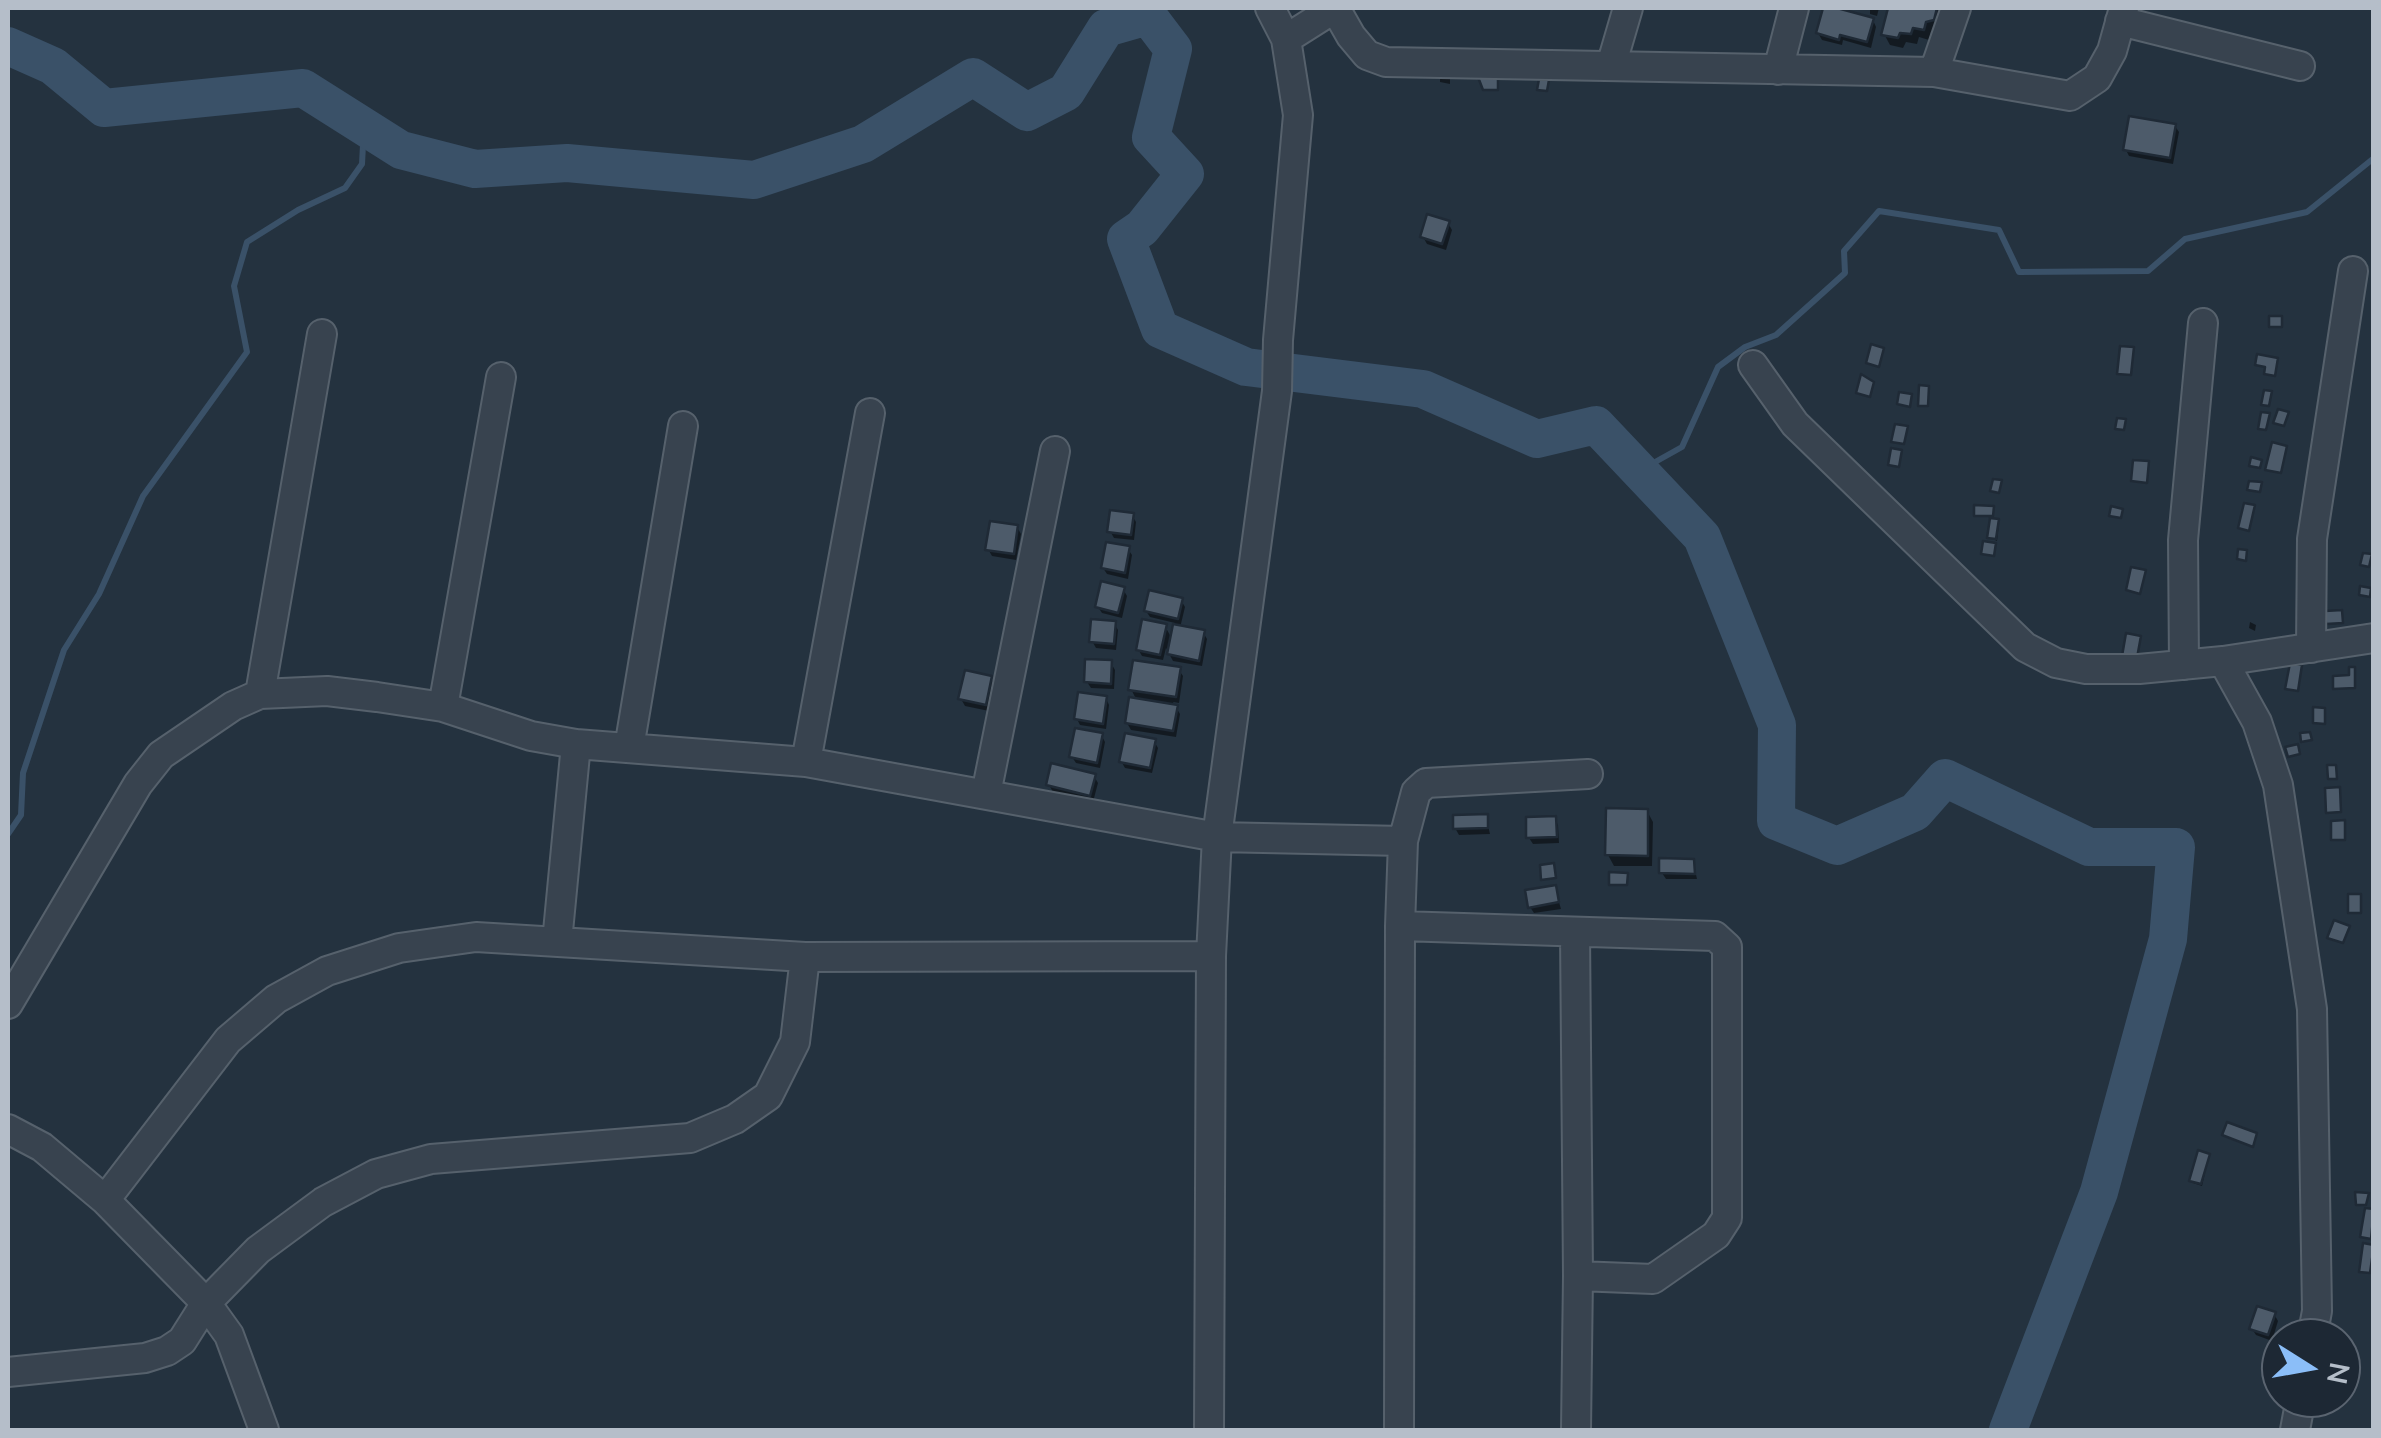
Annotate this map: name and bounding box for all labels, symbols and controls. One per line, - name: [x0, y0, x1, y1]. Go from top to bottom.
- north arrow: [2261, 1318, 2361, 1418]
- text: N: [2320, 1360, 2358, 1387]

